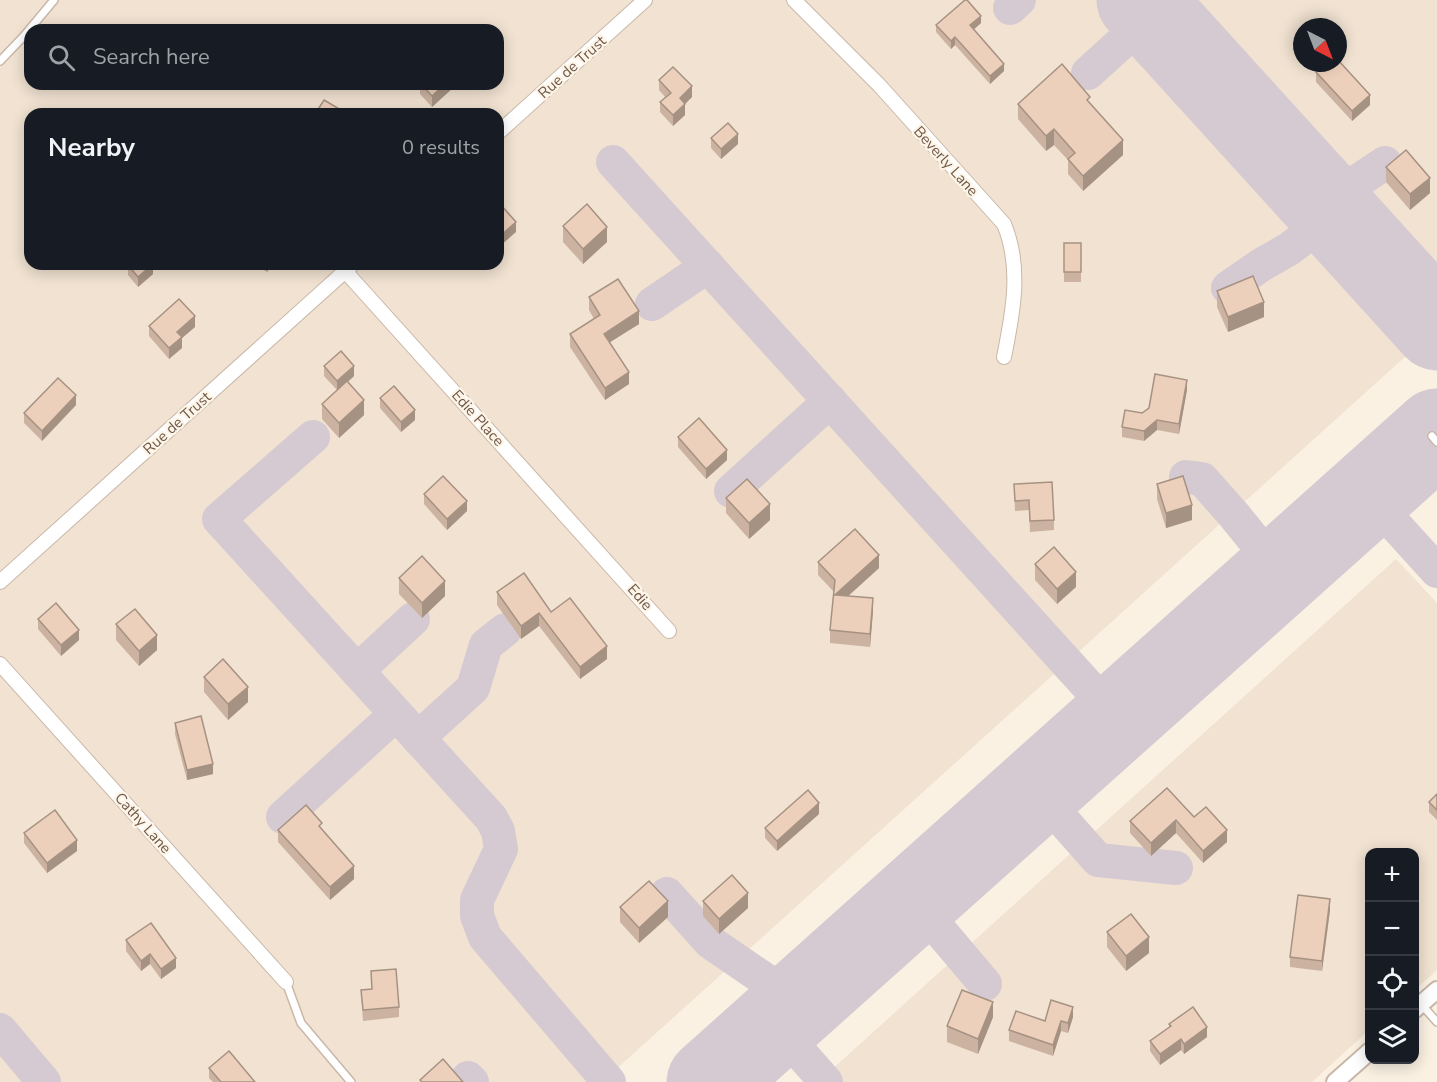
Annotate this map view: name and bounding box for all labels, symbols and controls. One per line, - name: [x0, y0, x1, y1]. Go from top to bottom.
- north arrow: [1293, 18, 1347, 72]
- search box: [24, 24, 504, 90]
- street label: Rue de Trust: [534, 31, 611, 103]
- icon: search: [45, 41, 78, 74]
- text: Search here: [93, 42, 210, 72]
- street label: Beverly Lane: [909, 122, 983, 200]
- text: Nearby: [48, 130, 135, 165]
- text: 0 results: [402, 134, 480, 161]
- street label: Edie Place: [447, 386, 509, 450]
- street label: Rue de Trust: [139, 387, 216, 459]
- street label: Edie: [623, 580, 657, 614]
- street label: Cathy Lane: [110, 788, 176, 858]
- map controls: [1365, 848, 1419, 1064]
- button: +: [1365, 848, 1419, 902]
- button: −: [1365, 902, 1419, 956]
- button: locate: [1365, 956, 1419, 1010]
- button: layers: [1365, 1010, 1419, 1064]

